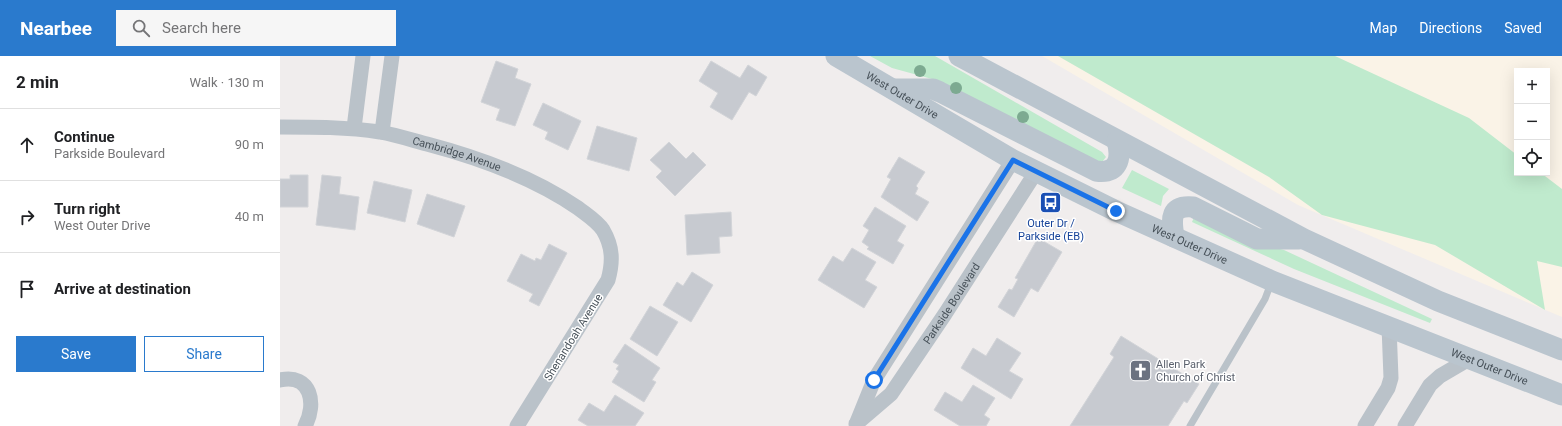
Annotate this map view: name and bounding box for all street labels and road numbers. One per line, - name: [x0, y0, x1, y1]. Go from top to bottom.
- street label: West Outer Drive: [864, 69, 941, 122]
- street label: Cambridge Avenue: [411, 134, 503, 174]
- street label: West Outer Drive: [1150, 222, 1230, 267]
- street label: Parkside Boulevard: [921, 261, 983, 347]
- street label: Shenandoah Avenue: [541, 291, 605, 383]
- street label: West Outer Drive: [1449, 346, 1530, 388]

